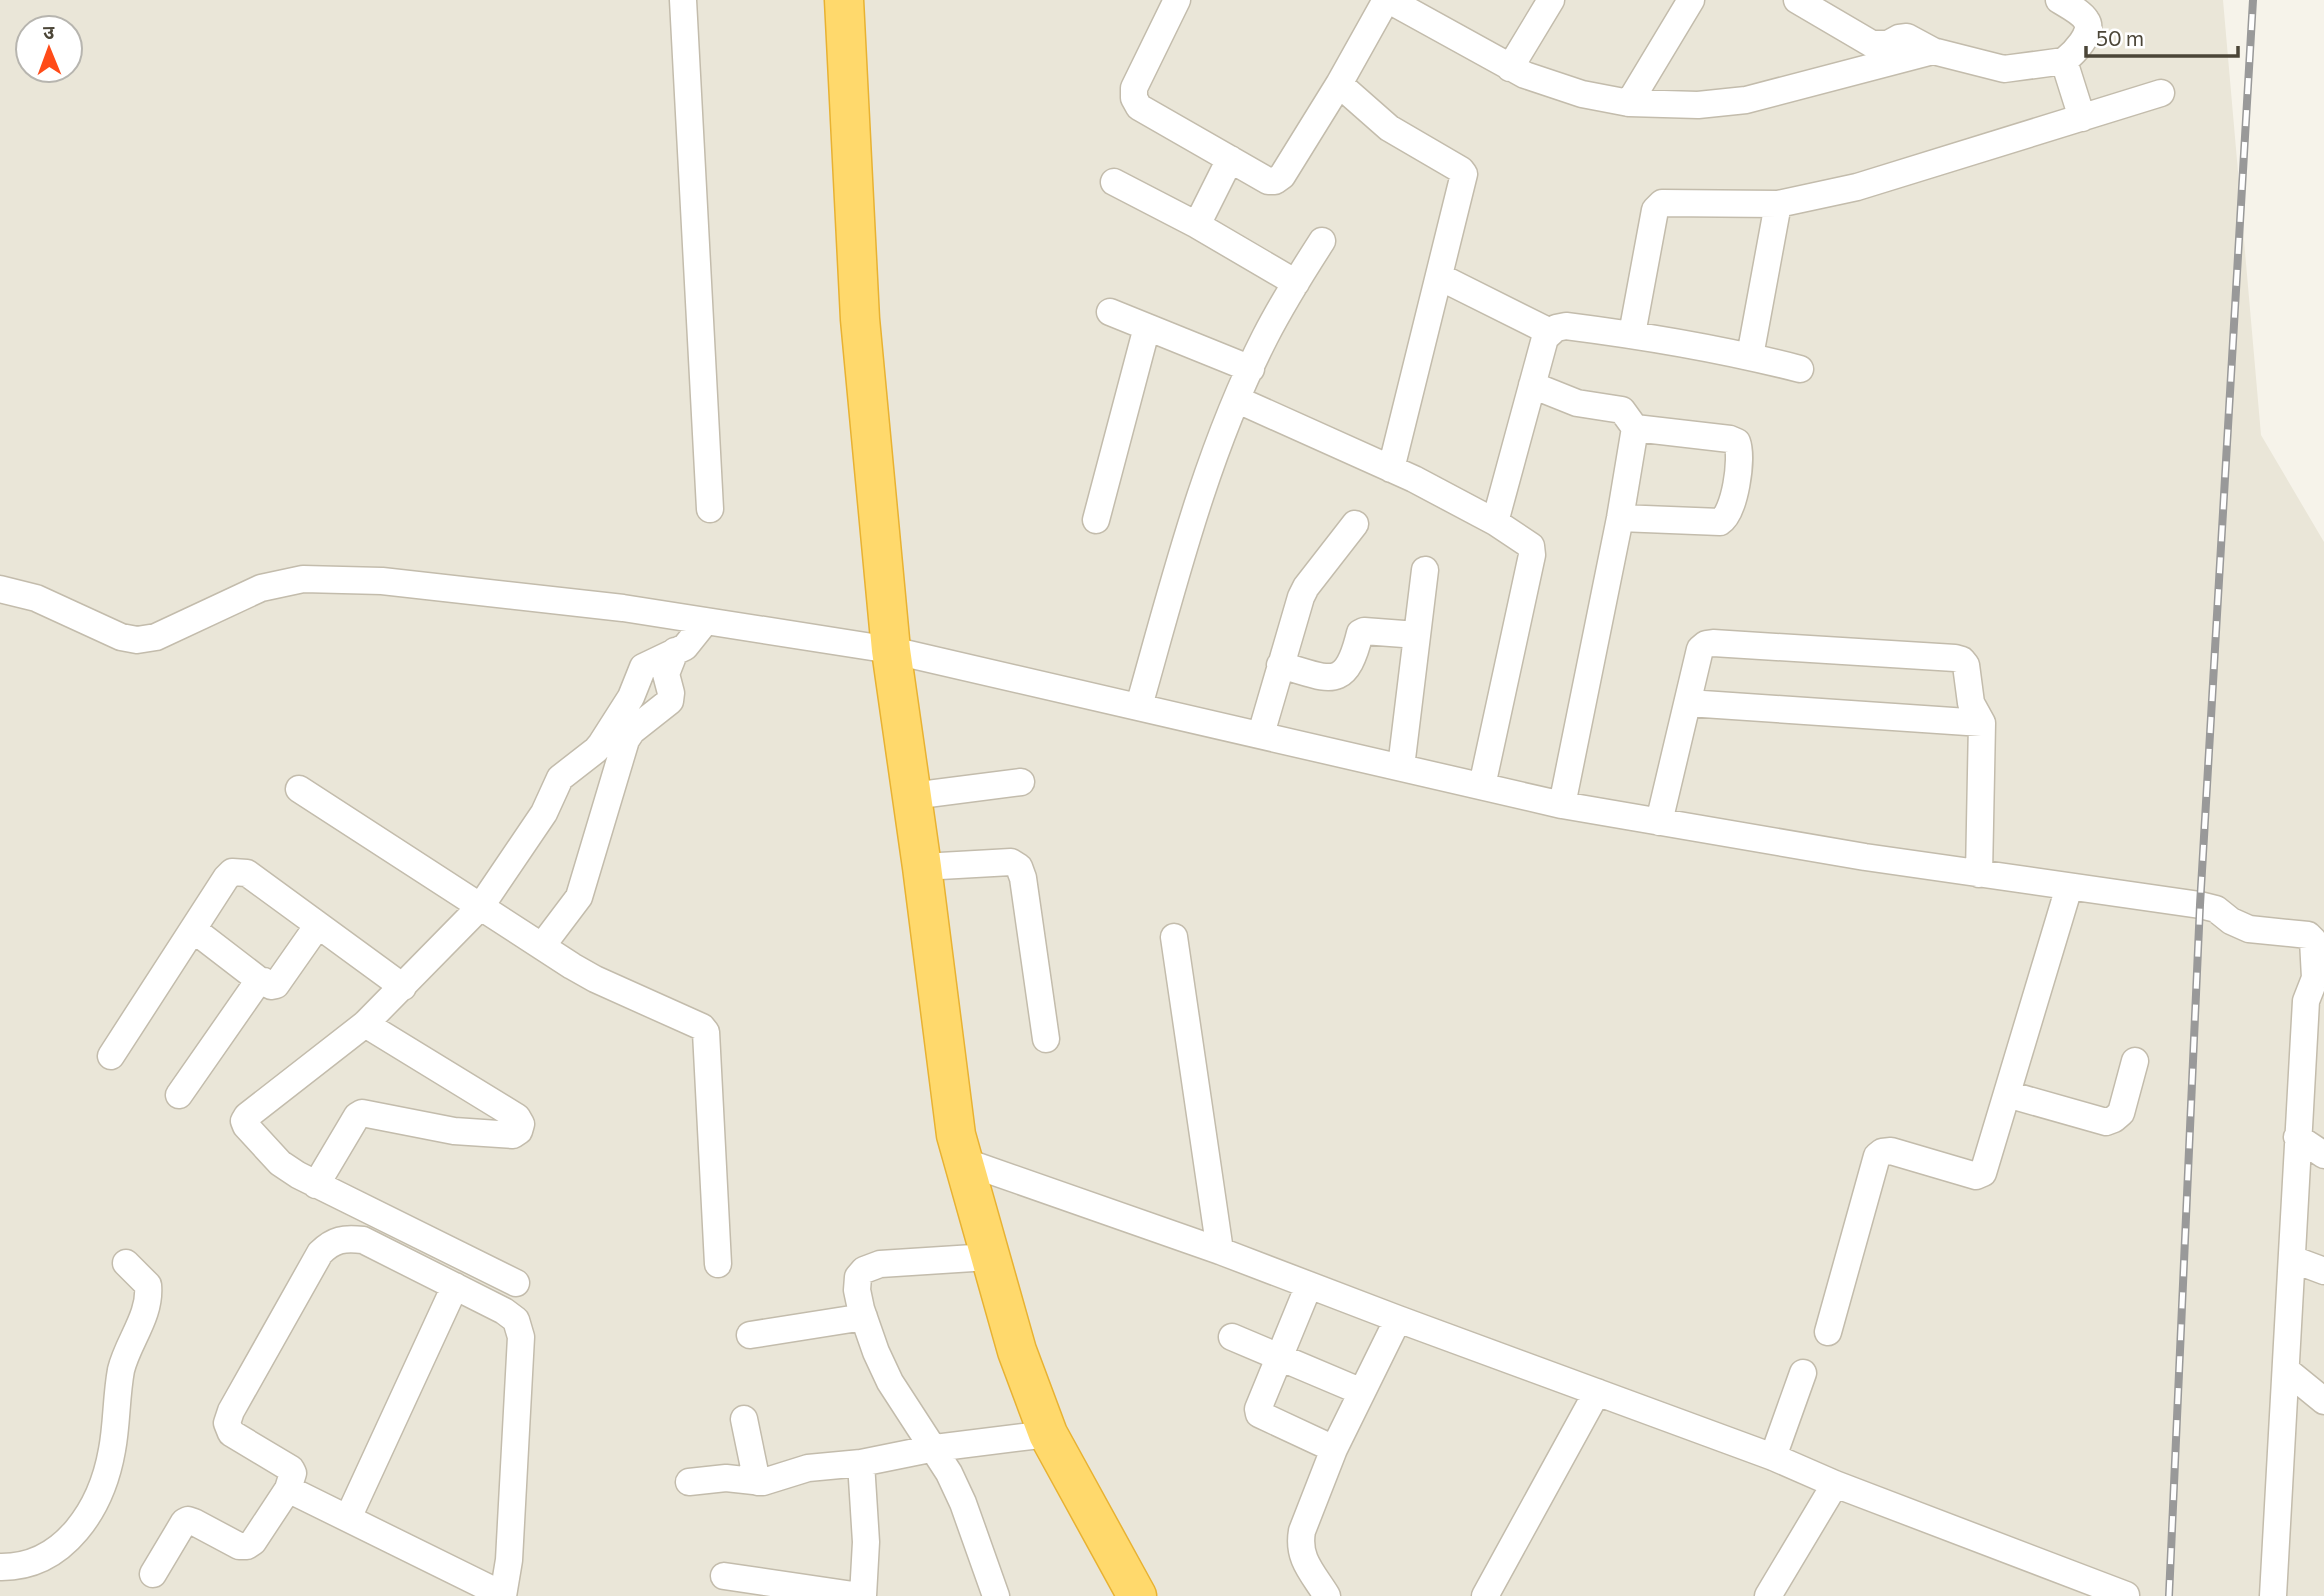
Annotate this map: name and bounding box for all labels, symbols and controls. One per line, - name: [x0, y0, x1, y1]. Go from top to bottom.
- north arrow: [14, 14, 84, 84]
- scale bar: [2086, 14, 2238, 58]
- text: उ: [43, 20, 55, 43]
- text: 50 m: [2096, 25, 2144, 50]

